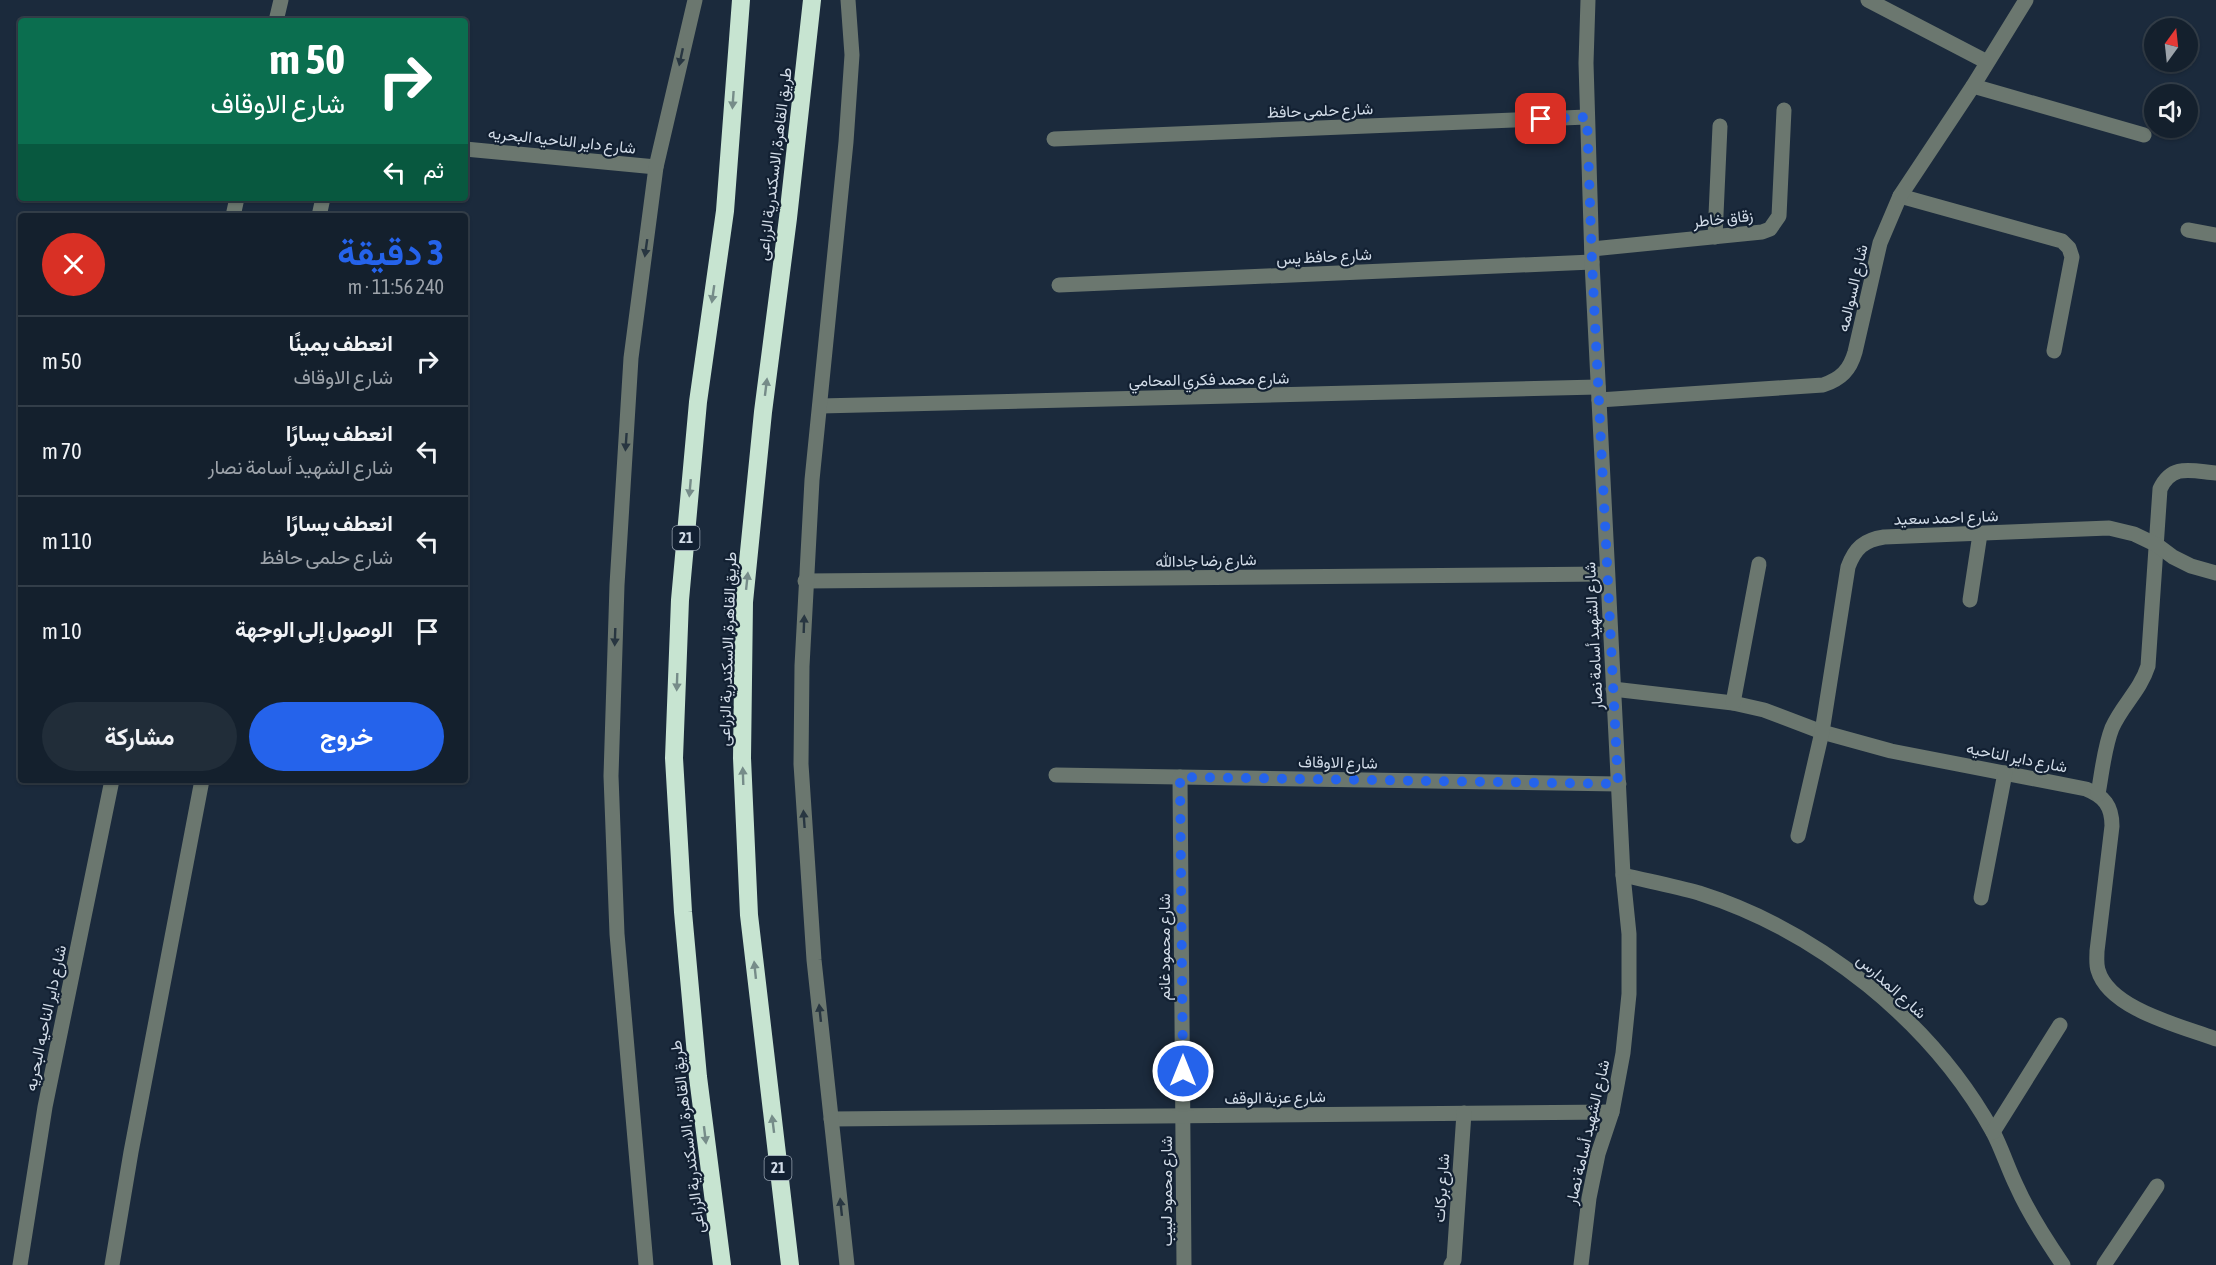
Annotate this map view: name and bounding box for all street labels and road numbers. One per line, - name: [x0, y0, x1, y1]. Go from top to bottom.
- street label: طريق القاهرة, الاسكندرية الزراعى: [753, 66, 797, 262]
- street label: شارع حلمى حافظ: [1266, 99, 1374, 124]
- street label: شارع داير الناحيه البحريه: [487, 123, 637, 160]
- street label: زقاق خاطر: [1691, 206, 1754, 232]
- street label: شارع السوالمه: [1833, 243, 1874, 334]
- street label: شارع حافظ يس: [1276, 245, 1372, 270]
- street label: شارع محمد فكري المحامي: [1129, 369, 1290, 394]
- street label: شارع احمد سعيد: [1893, 506, 1999, 531]
- road number: 21: [672, 526, 700, 550]
- street label: شارع رضا جادالله: [1155, 550, 1257, 573]
- street label: طريق القاهرة, الاسكندرية الزراعى: [715, 551, 741, 747]
- street label: شارع الشهيد أسامة نصار: [1580, 561, 1609, 711]
- street label: شارع داير الناحيه: [1964, 738, 2069, 779]
- street label: شارع الاوقاف: [1298, 752, 1378, 775]
- street label: شارع محمود غانم: [1155, 893, 1176, 1001]
- street label: شارع داير الناحيه البحريه: [21, 943, 72, 1093]
- street label: شارع المدارس: [1852, 950, 1930, 1024]
- street label: طريق القاهرة, الاسكندرية الزراعى: [666, 1039, 710, 1235]
- street label: شارع الشهيد أسامة نصار: [1561, 1058, 1615, 1208]
- street label: شارع عزبة الوقف: [1224, 1087, 1326, 1110]
- street label: شارع محمود لبيب: [1157, 1136, 1178, 1246]
- street label: شارع بركات: [1430, 1153, 1455, 1223]
- road number: 21: [764, 1156, 792, 1180]

